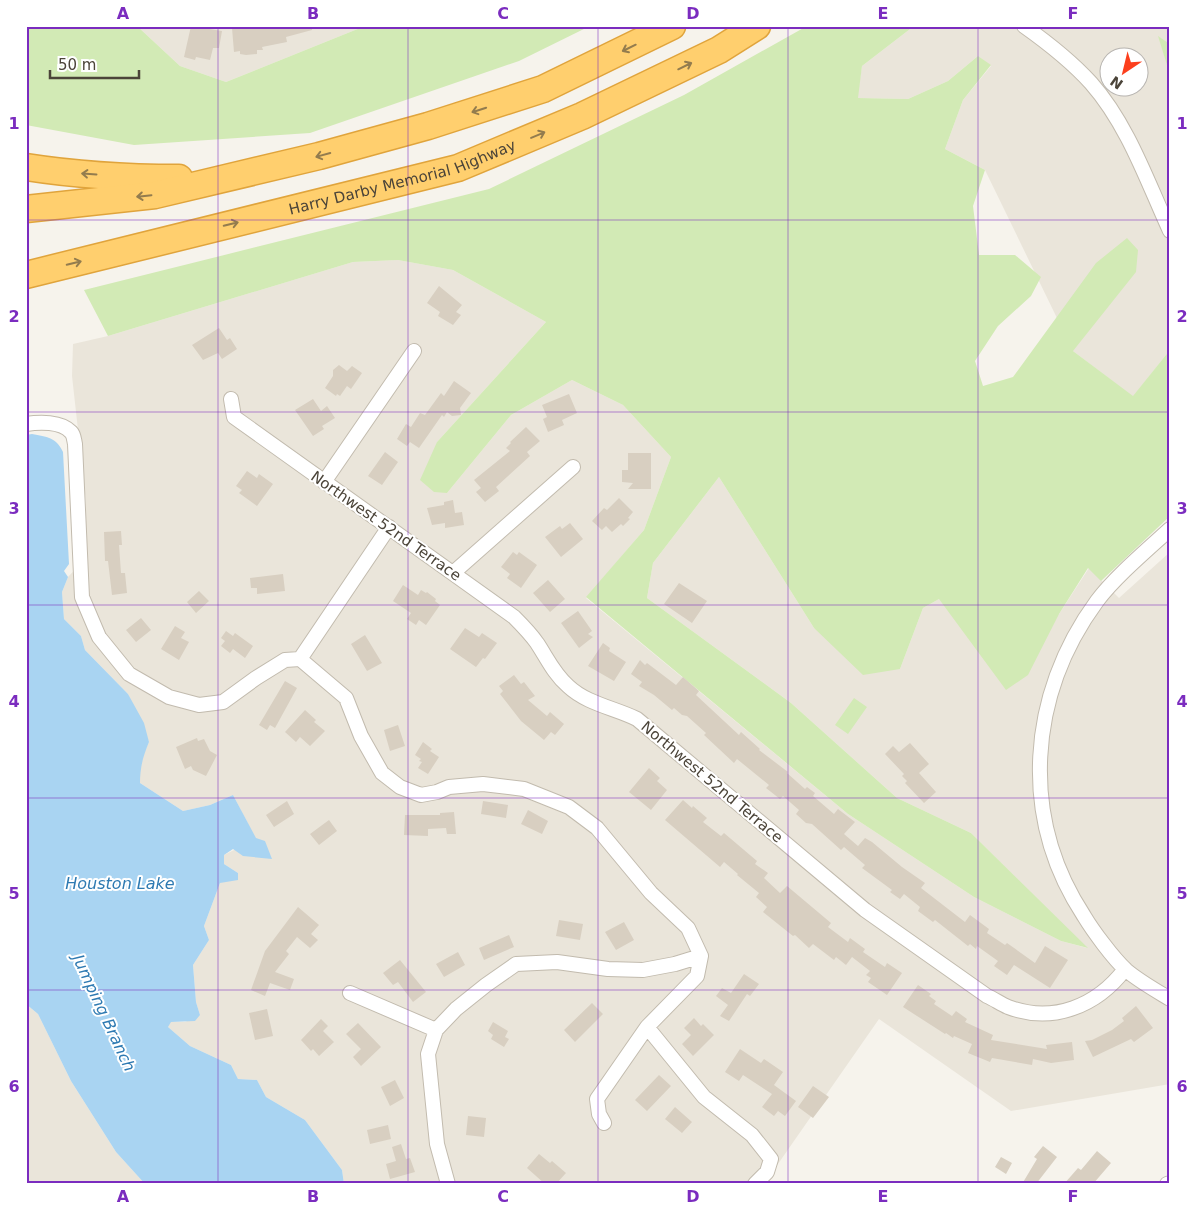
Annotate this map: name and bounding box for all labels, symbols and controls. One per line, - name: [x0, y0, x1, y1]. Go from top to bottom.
- text: A: [117, 4, 130, 23]
- text: B: [307, 4, 319, 23]
- text: C: [497, 4, 509, 23]
- text: D: [686, 4, 700, 23]
- text: E: [878, 4, 888, 23]
- text: F: [1068, 4, 1078, 23]
- one-way arrow: [622, 43, 637, 53]
- scale bar: [50, 48, 139, 80]
- north arrow: [1098, 48, 1148, 98]
- text: 50 m: [58, 56, 96, 74]
- one-way arrow: [677, 61, 692, 70]
- text: N: [1107, 73, 1126, 93]
- one-way arrow: [471, 105, 487, 115]
- text: 1: [8, 114, 20, 133]
- text: 1: [1176, 114, 1188, 133]
- one-way arrow: [530, 129, 545, 139]
- street label: Harry Darby Memorial Highway: [287, 136, 519, 219]
- one-way arrow: [315, 151, 331, 160]
- one-way arrow: [81, 170, 97, 179]
- one-way arrow: [136, 191, 152, 201]
- one-way arrow: [223, 219, 239, 228]
- one-way arrow: [65, 258, 81, 267]
- text: 2: [8, 307, 20, 326]
- text: 2: [1176, 307, 1188, 326]
- street label: Northwest 52nd Terrace: [307, 467, 465, 585]
- text: 3: [8, 499, 20, 518]
- text: 3: [1176, 499, 1188, 518]
- text: 4: [8, 692, 20, 711]
- text: 4: [1176, 692, 1188, 711]
- street label: Northwest 52nd Terrace: [638, 717, 786, 847]
- water label: Houston Lake: [65, 874, 175, 893]
- text: 5: [8, 884, 20, 903]
- text: 5: [1176, 884, 1188, 903]
- water label: Jumping Branch: [67, 949, 139, 1075]
- text: 6: [8, 1077, 20, 1096]
- text: 6: [1176, 1077, 1188, 1096]
- text: A: [117, 1187, 130, 1206]
- text: B: [307, 1187, 319, 1206]
- text: C: [497, 1187, 509, 1206]
- text: D: [686, 1187, 700, 1206]
- text: E: [878, 1187, 888, 1206]
- text: F: [1068, 1187, 1078, 1206]

